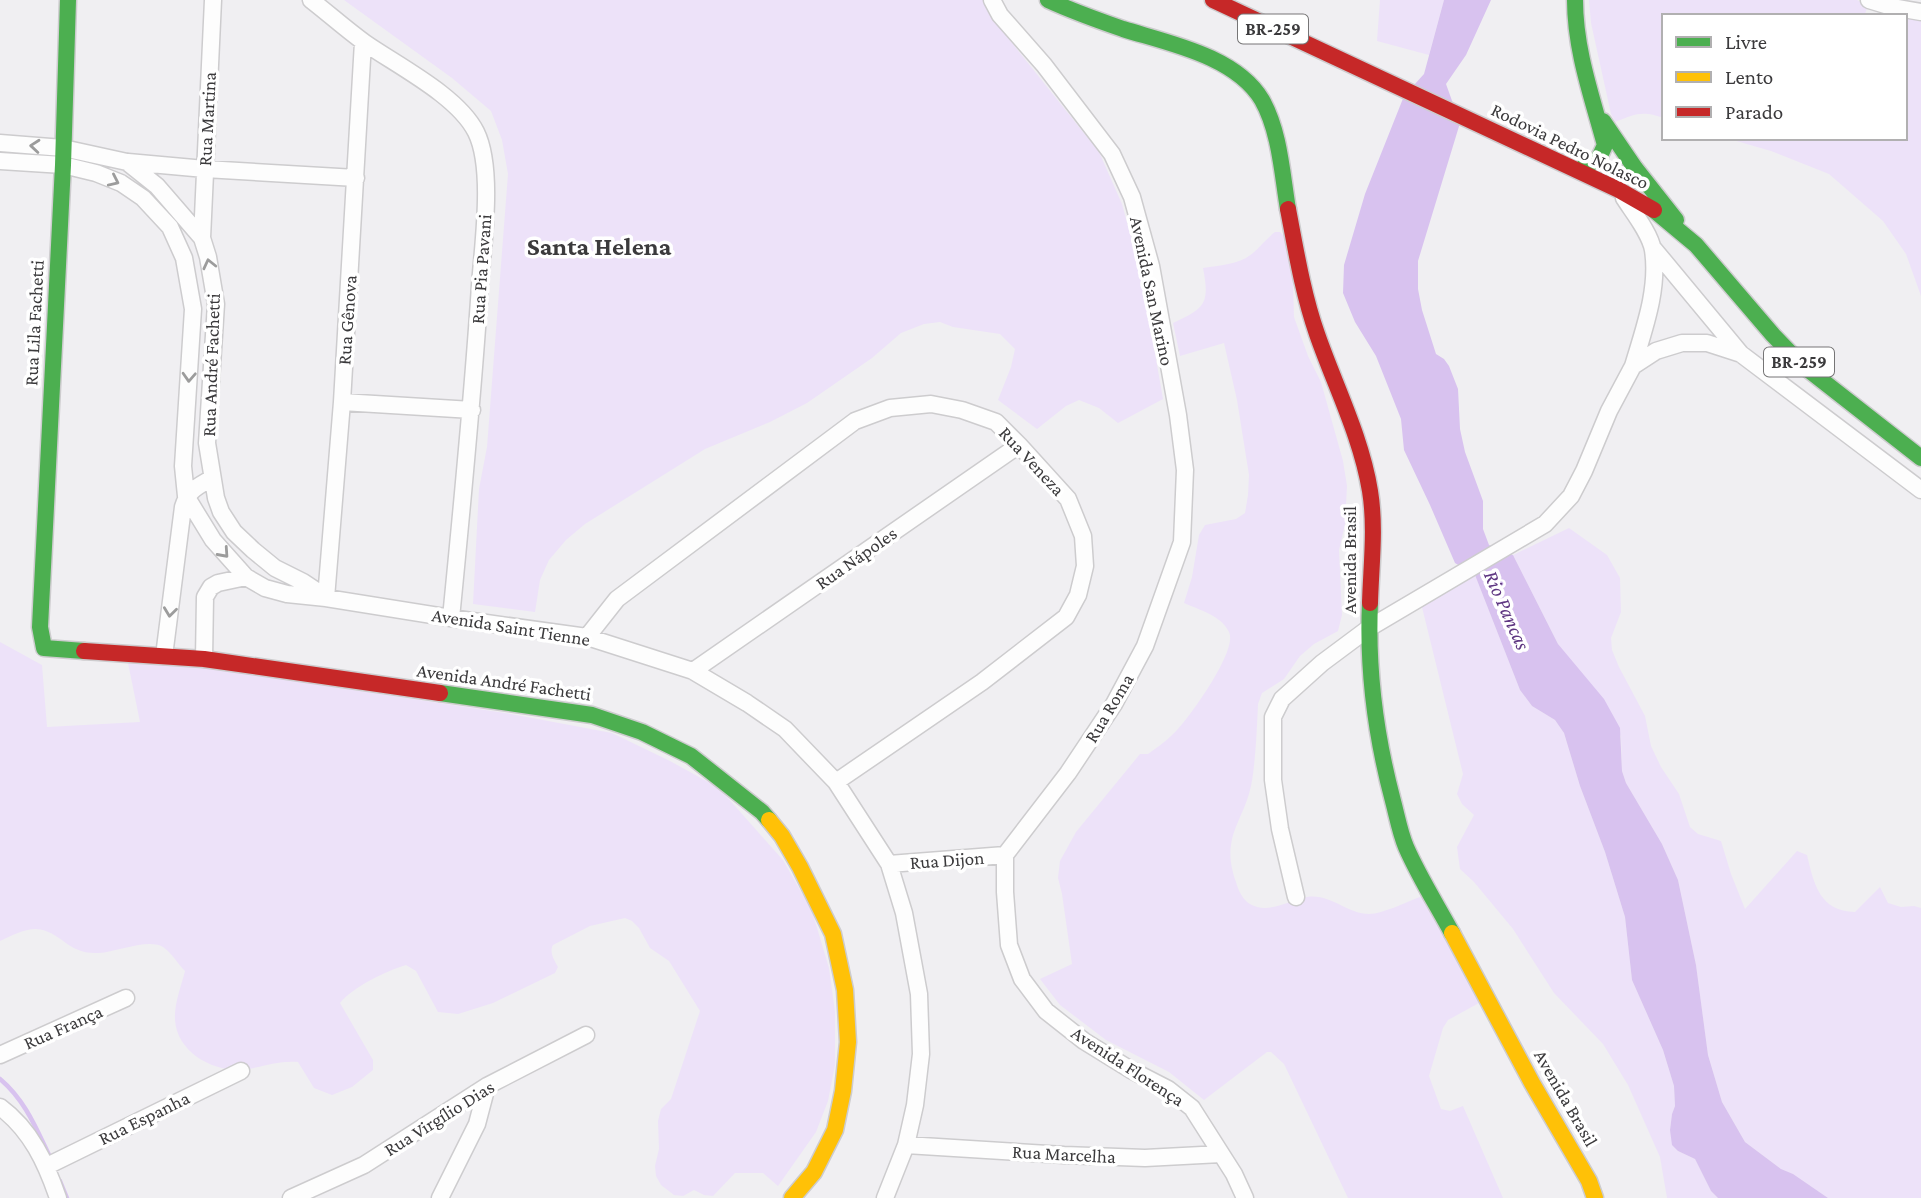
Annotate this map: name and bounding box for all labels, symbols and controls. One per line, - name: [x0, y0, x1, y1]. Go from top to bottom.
- legend: [1662, 14, 1907, 140]
- road number: BR-259: [1238, 15, 1308, 44]
- text: Livre: [1725, 30, 1767, 54]
- text: Lento: [1725, 65, 1773, 89]
- street label: Rua Martina: [194, 71, 220, 167]
- street label: Rodovia Pedro Nolasco: [1488, 99, 1652, 193]
- text: Parado: [1725, 100, 1783, 124]
- one-way arrow: [30, 139, 41, 154]
- one-way arrow: [107, 173, 120, 187]
- street label: Rua Pia Pavani: [467, 213, 495, 325]
- street label: Avenida San Marino: [1126, 214, 1178, 368]
- district label: Santa Helena: [527, 232, 672, 261]
- one-way arrow: [203, 258, 217, 270]
- street label: Rua Lila Fachetti: [20, 259, 48, 387]
- street label: Rua Gênova: [333, 274, 361, 366]
- street label: Rua André Fachetti: [198, 293, 224, 437]
- road number: BR-259: [1764, 348, 1834, 376]
- one-way arrow: [182, 372, 197, 383]
- street label: Rua Veneza: [995, 422, 1069, 500]
- street label: Avenida Brasil: [1339, 506, 1360, 614]
- street label: Rua Nápoles: [811, 522, 901, 594]
- one-way arrow: [216, 545, 229, 558]
- water label: Rio Pancas: [1479, 567, 1535, 654]
- street label: Avenida Saint Tienne: [430, 604, 592, 650]
- one-way arrow: [162, 606, 177, 618]
- street label: Avenida André Fachetti: [416, 659, 593, 705]
- street label: Rua Roma: [1080, 670, 1138, 746]
- street label: Rua Dijon: [909, 847, 985, 874]
- street label: Rua França: [20, 1000, 106, 1054]
- street label: Avenida Florença: [1068, 1022, 1189, 1110]
- street label: Avenida Brasil: [1530, 1046, 1602, 1150]
- street label: Rua Virgílio Dias: [380, 1076, 498, 1160]
- street label: Rua Espanha: [95, 1087, 193, 1149]
- street label: Rua Marcelha: [1012, 1141, 1117, 1167]

